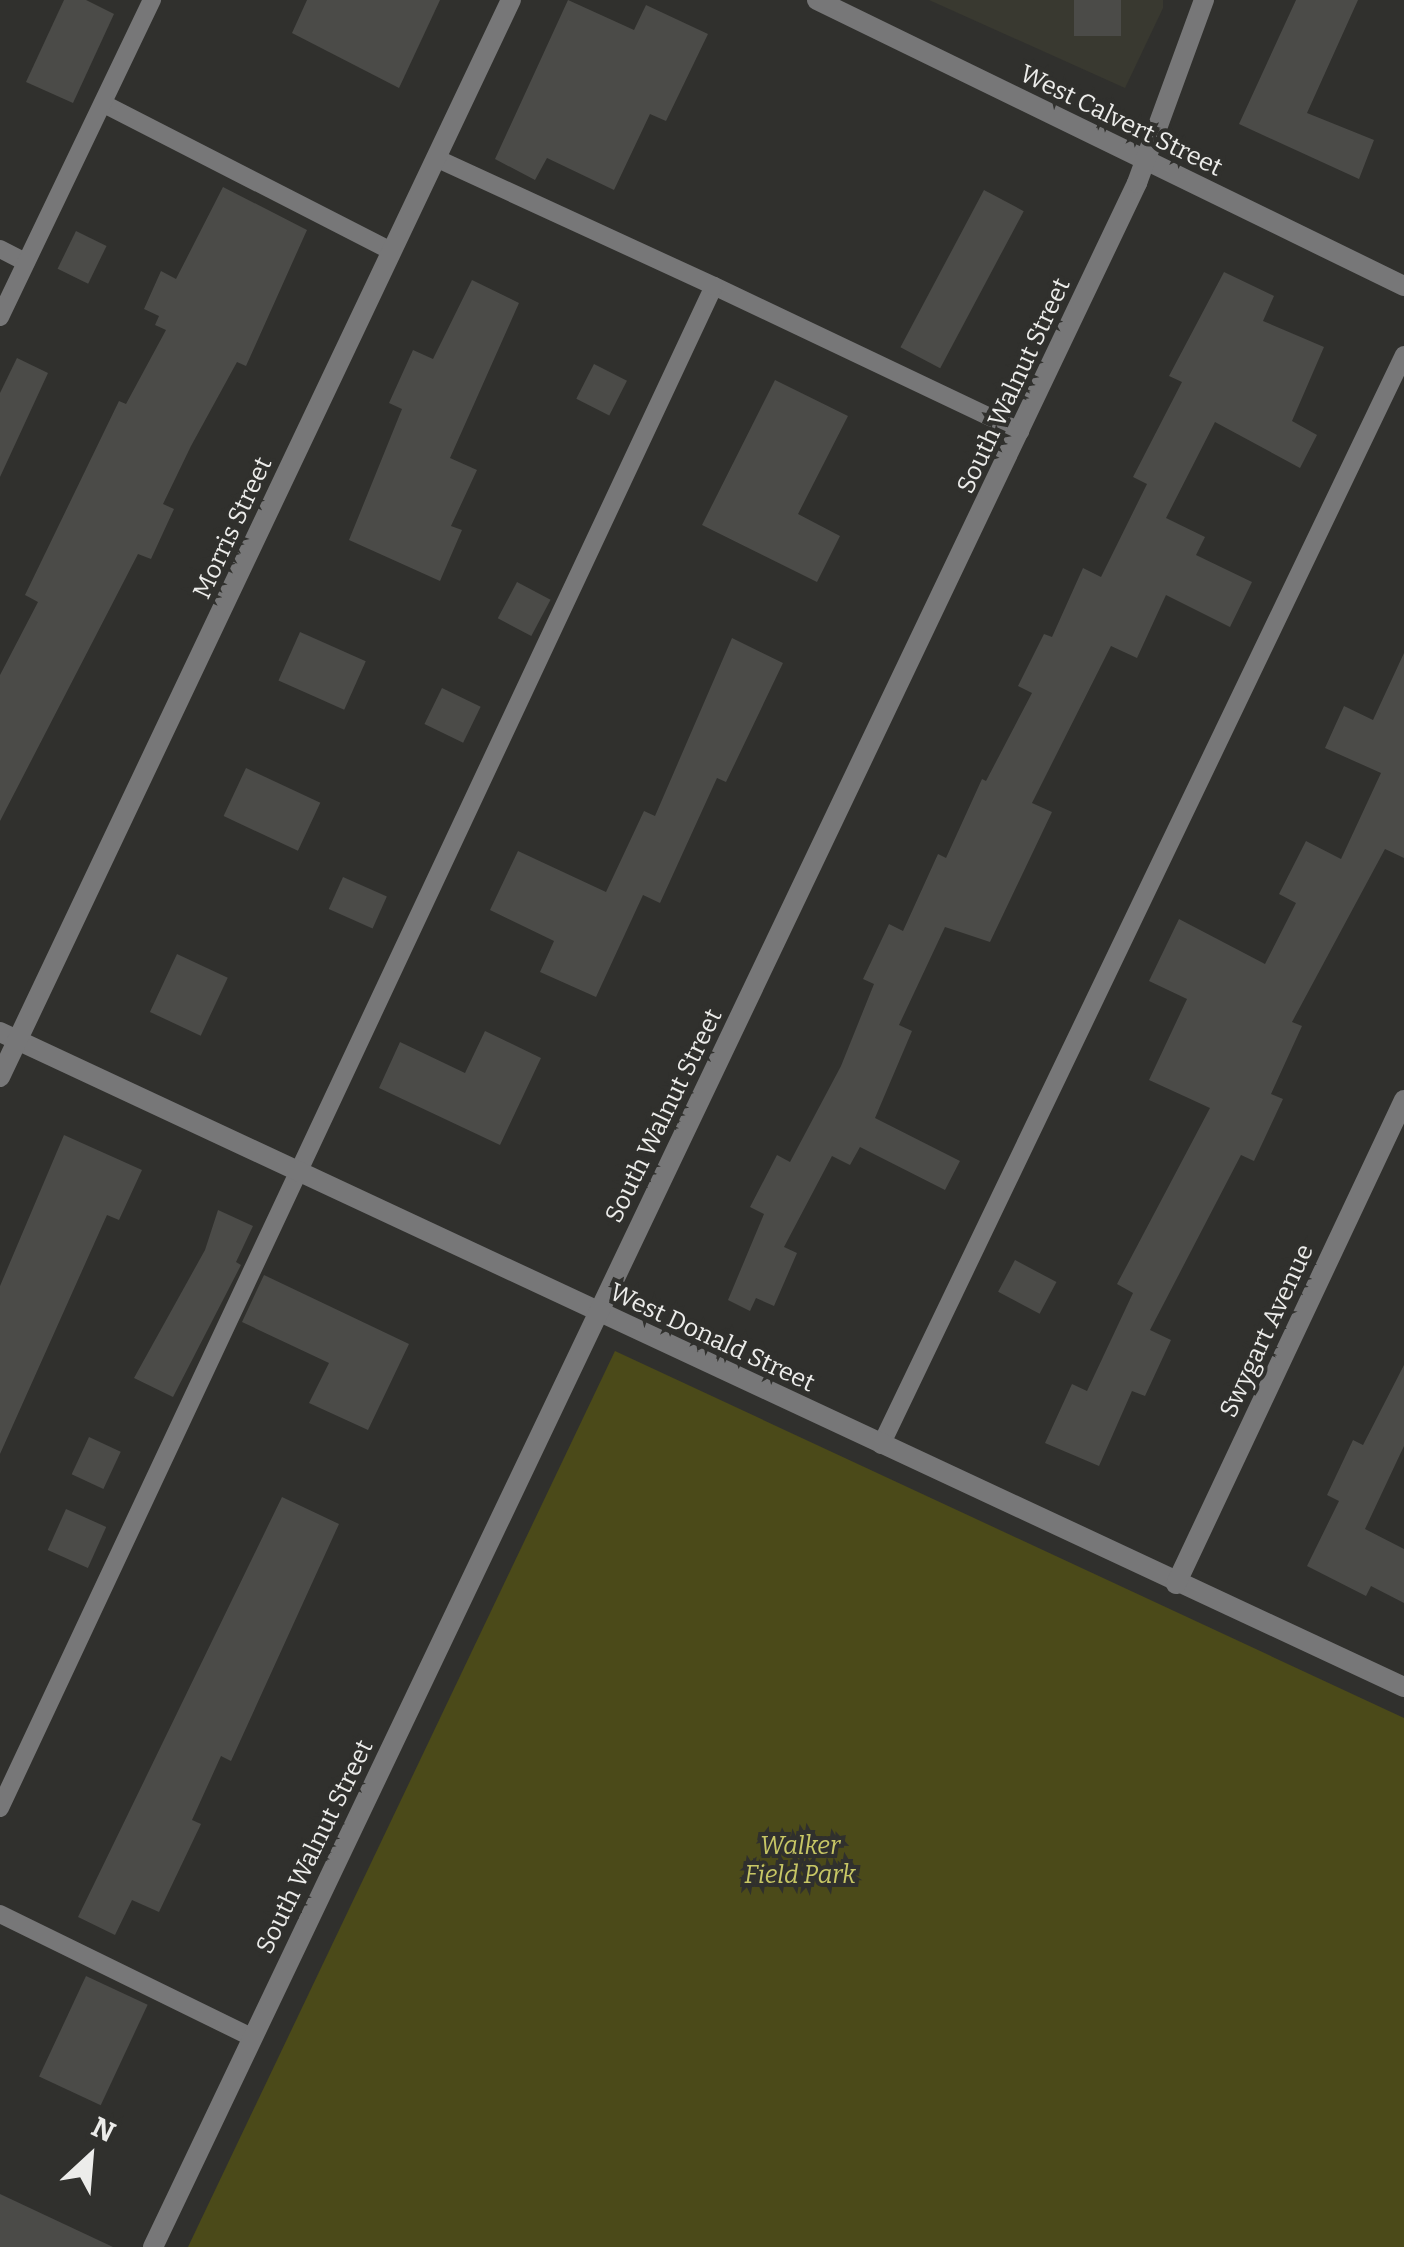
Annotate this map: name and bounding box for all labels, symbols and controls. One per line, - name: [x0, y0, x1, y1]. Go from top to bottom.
- street label: West Calvert Street: [1015, 59, 1227, 183]
- street label: South Walnut Street: [951, 274, 1077, 498]
- street label: Morris Street: [187, 452, 279, 604]
- street label: South Walnut Street: [599, 1004, 729, 1228]
- street label: Swygart Avenue: [1214, 1240, 1320, 1422]
- street label: West Donald Street: [605, 1277, 819, 1399]
- street label: South Walnut Street: [250, 1735, 380, 1959]
- park label: Walker Field Park: [744, 1832, 856, 1891]
- north arrow: [40, 2107, 140, 2207]
- text: N: [86, 2110, 120, 2149]

